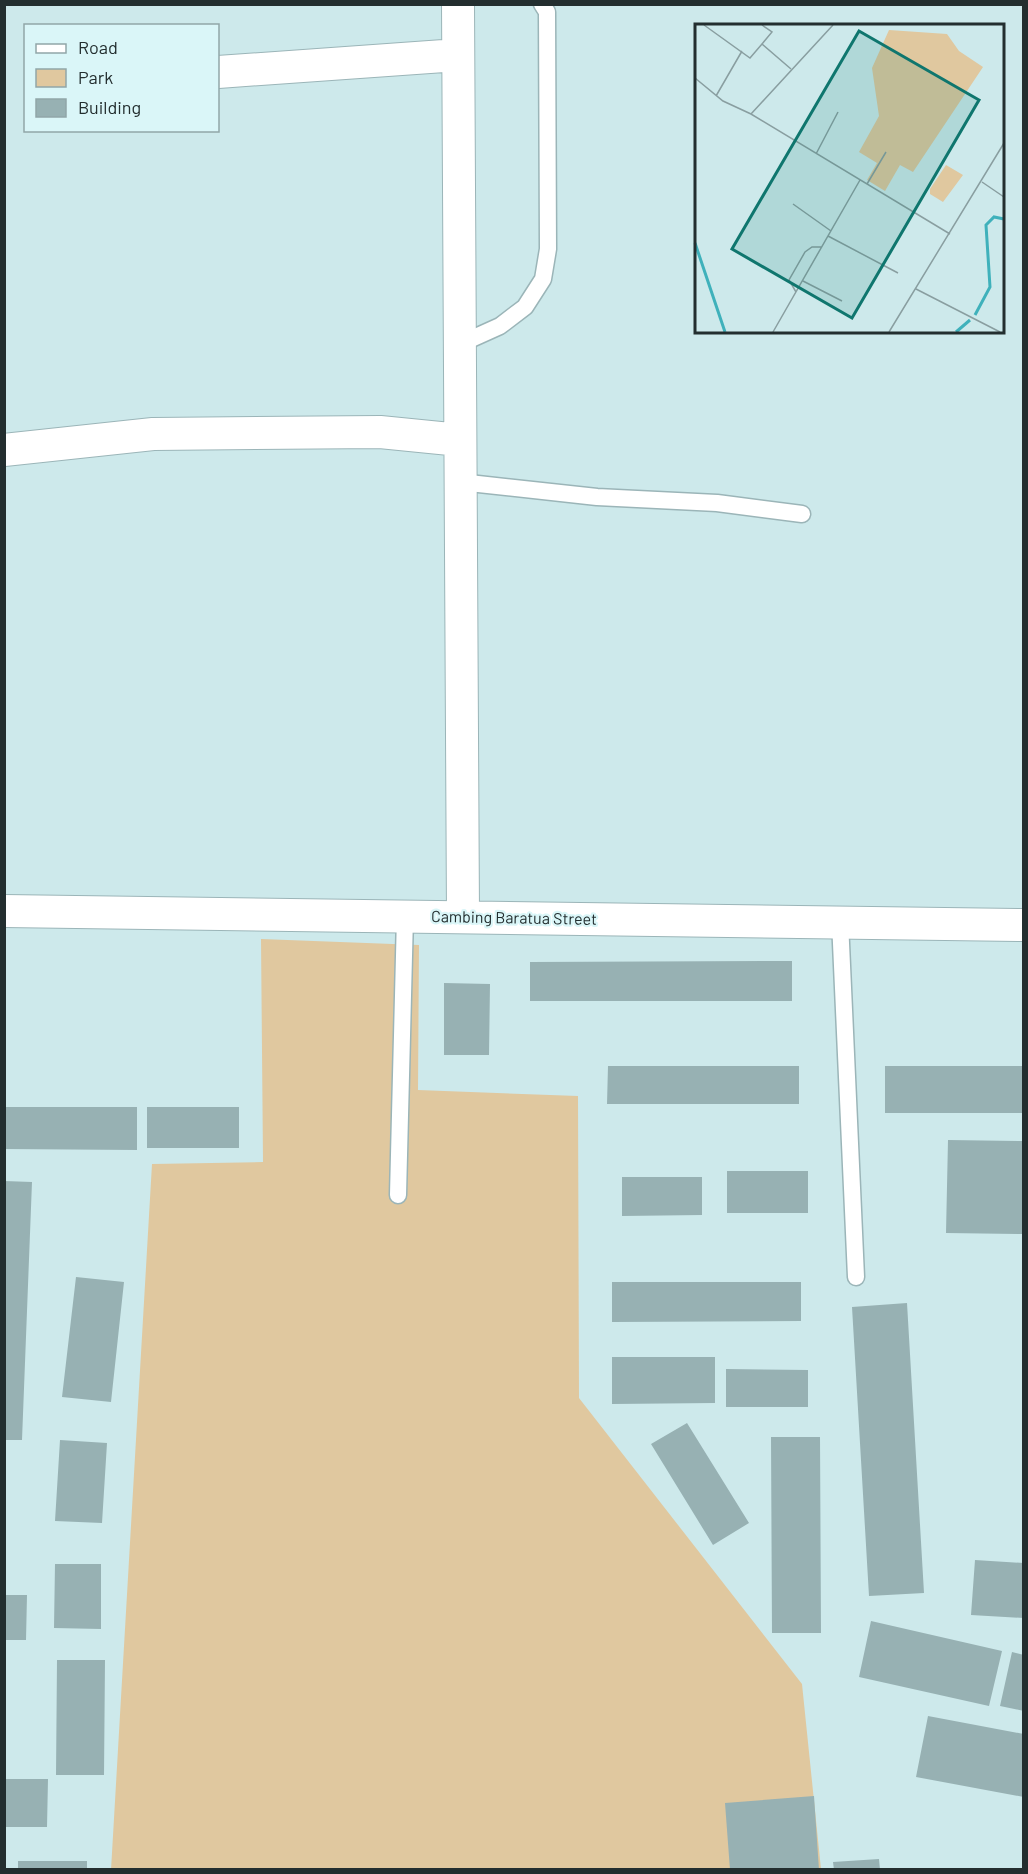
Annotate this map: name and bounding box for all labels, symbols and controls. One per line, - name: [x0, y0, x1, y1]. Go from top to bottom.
- legend: [24, 24, 219, 132]
- inset map: [695, 24, 1004, 333]
- text: Road: [78, 36, 118, 58]
- text: Park: [78, 66, 113, 88]
- text: Building: [78, 96, 141, 118]
- street label: Cambing Baratua Street: [431, 906, 597, 928]

